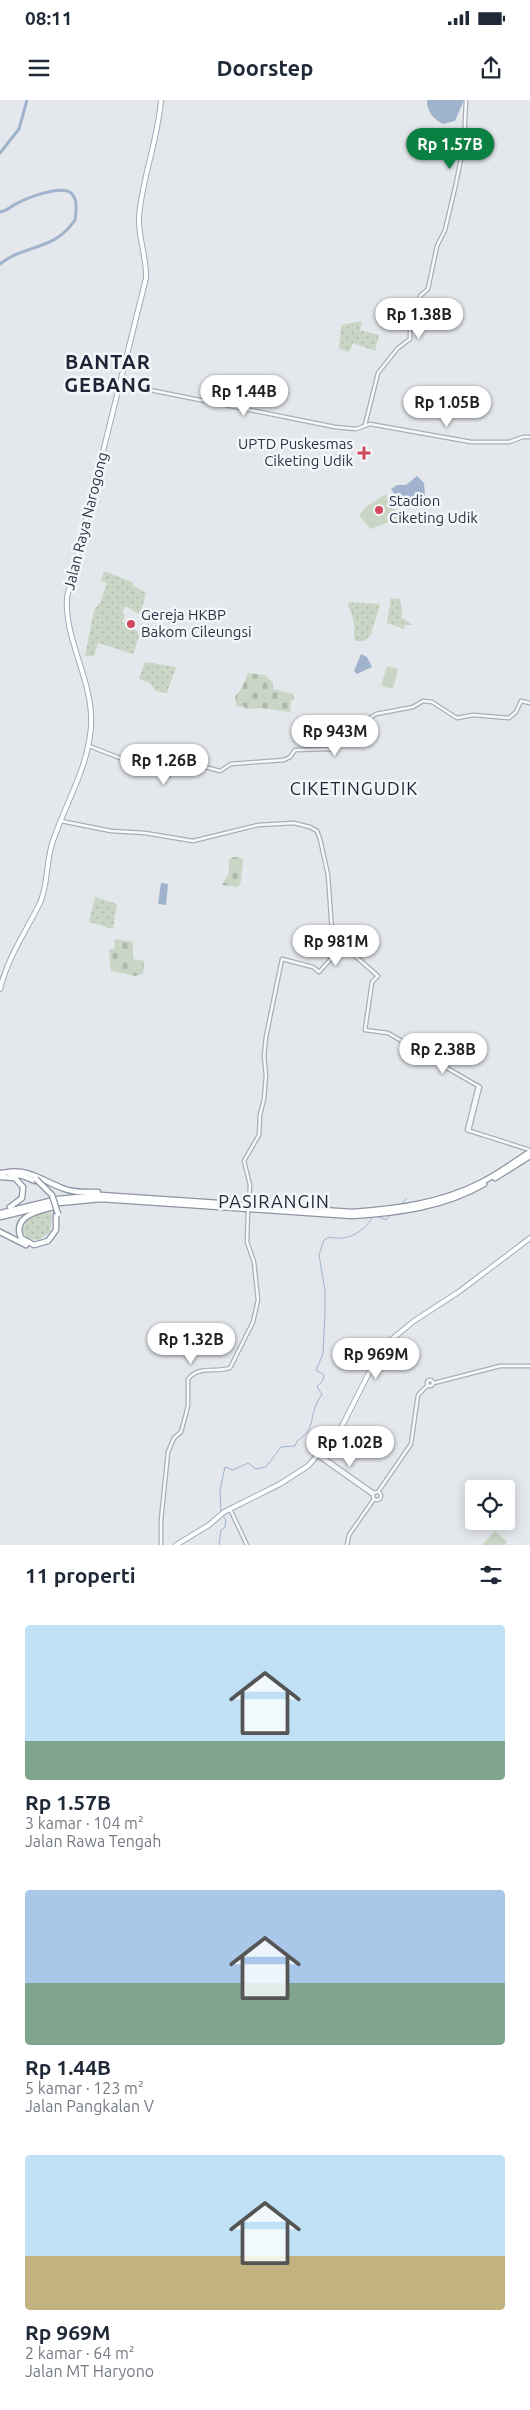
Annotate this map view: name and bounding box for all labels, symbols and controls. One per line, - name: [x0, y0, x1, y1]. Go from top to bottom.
- text: 08:11: [25, 7, 73, 29]
- icon: menu: [25, 54, 53, 82]
- icon: share: [477, 54, 505, 82]
- text: Doorstep: [217, 55, 313, 80]
- pin: Rp 1.57B: [398, 128, 502, 170]
- text: Rp 1.57B: [417, 135, 483, 153]
- pin: Rp 1.38B: [367, 298, 471, 340]
- text: Rp 1.38B: [386, 305, 452, 323]
- district label: BANTAR GEBANG: [64, 350, 152, 396]
- pin: Rp 1.44B: [192, 374, 296, 417]
- text: Rp 1.44B: [211, 382, 277, 400]
- pin: Rp 1.05B: [395, 386, 499, 428]
- text: Rp 1.05B: [414, 393, 480, 411]
- place label: UPTD Puskesmas Ciketing Udik: [238, 435, 353, 469]
- marker: UPTD Puskesmas Ciketing Udik: [357, 446, 371, 460]
- street label: Jalan Raya Narogong: [60, 450, 111, 592]
- place label: Stadion Ciketing Udik: [389, 492, 478, 526]
- marker: Stadion Ciketing Udik: [373, 504, 385, 516]
- place label: Gereja HKBP Bakom Cileungsi: [141, 606, 252, 640]
- marker: Gereja HKBP Bakom Cileungsi: [125, 618, 137, 630]
- pin: Rp 943M: [289, 714, 381, 757]
- text: Rp 943M: [302, 722, 368, 740]
- pin: Rp 1.26B: [112, 744, 216, 786]
- text: Rp 1.26B: [131, 751, 197, 769]
- district label: CIKETINGUDIK: [290, 778, 418, 798]
- pin: Rp 981M: [290, 924, 382, 967]
- text: Rp 981M: [303, 932, 369, 950]
- pin: Rp 2.38B: [391, 1032, 495, 1075]
- text: Rp 2.38B: [410, 1040, 476, 1058]
- district label: PASIRANGIN: [218, 1191, 330, 1211]
- pin: Rp 1.32B: [139, 1322, 243, 1365]
- text: Rp 1.32B: [158, 1330, 224, 1348]
- pin: Rp 969M: [330, 1338, 422, 1380]
- text: Rp 969M: [343, 1345, 409, 1363]
- pin: Rp 1.02B: [298, 1426, 402, 1468]
- text: Rp 1.02B: [317, 1433, 383, 1451]
- map controls: [465, 1480, 515, 1530]
- button: locate: [465, 1480, 515, 1530]
- icon: filters: [477, 1561, 505, 1589]
- text: 11 properti: [25, 1563, 136, 1587]
- icon: home: [220, 1658, 310, 1748]
- text: Rp 1.57B: [25, 1790, 111, 1814]
- text: 3 kamar · 104 m²: [25, 1814, 144, 1832]
- text: Jalan Rawa Tengah: [25, 1832, 161, 1850]
- icon: home: [220, 1923, 310, 2013]
- text: Rp 1.44B: [25, 2055, 111, 2079]
- text: 5 kamar · 123 m²: [25, 2079, 144, 2097]
- text: Jalan Pangkalan V: [25, 2097, 154, 2115]
- icon: home: [220, 2188, 310, 2278]
- text: Rp 969M: [25, 2320, 111, 2344]
- text: 2 kamar · 64 m²: [25, 2344, 135, 2362]
- text: Jalan MT Haryono: [25, 2362, 154, 2380]

